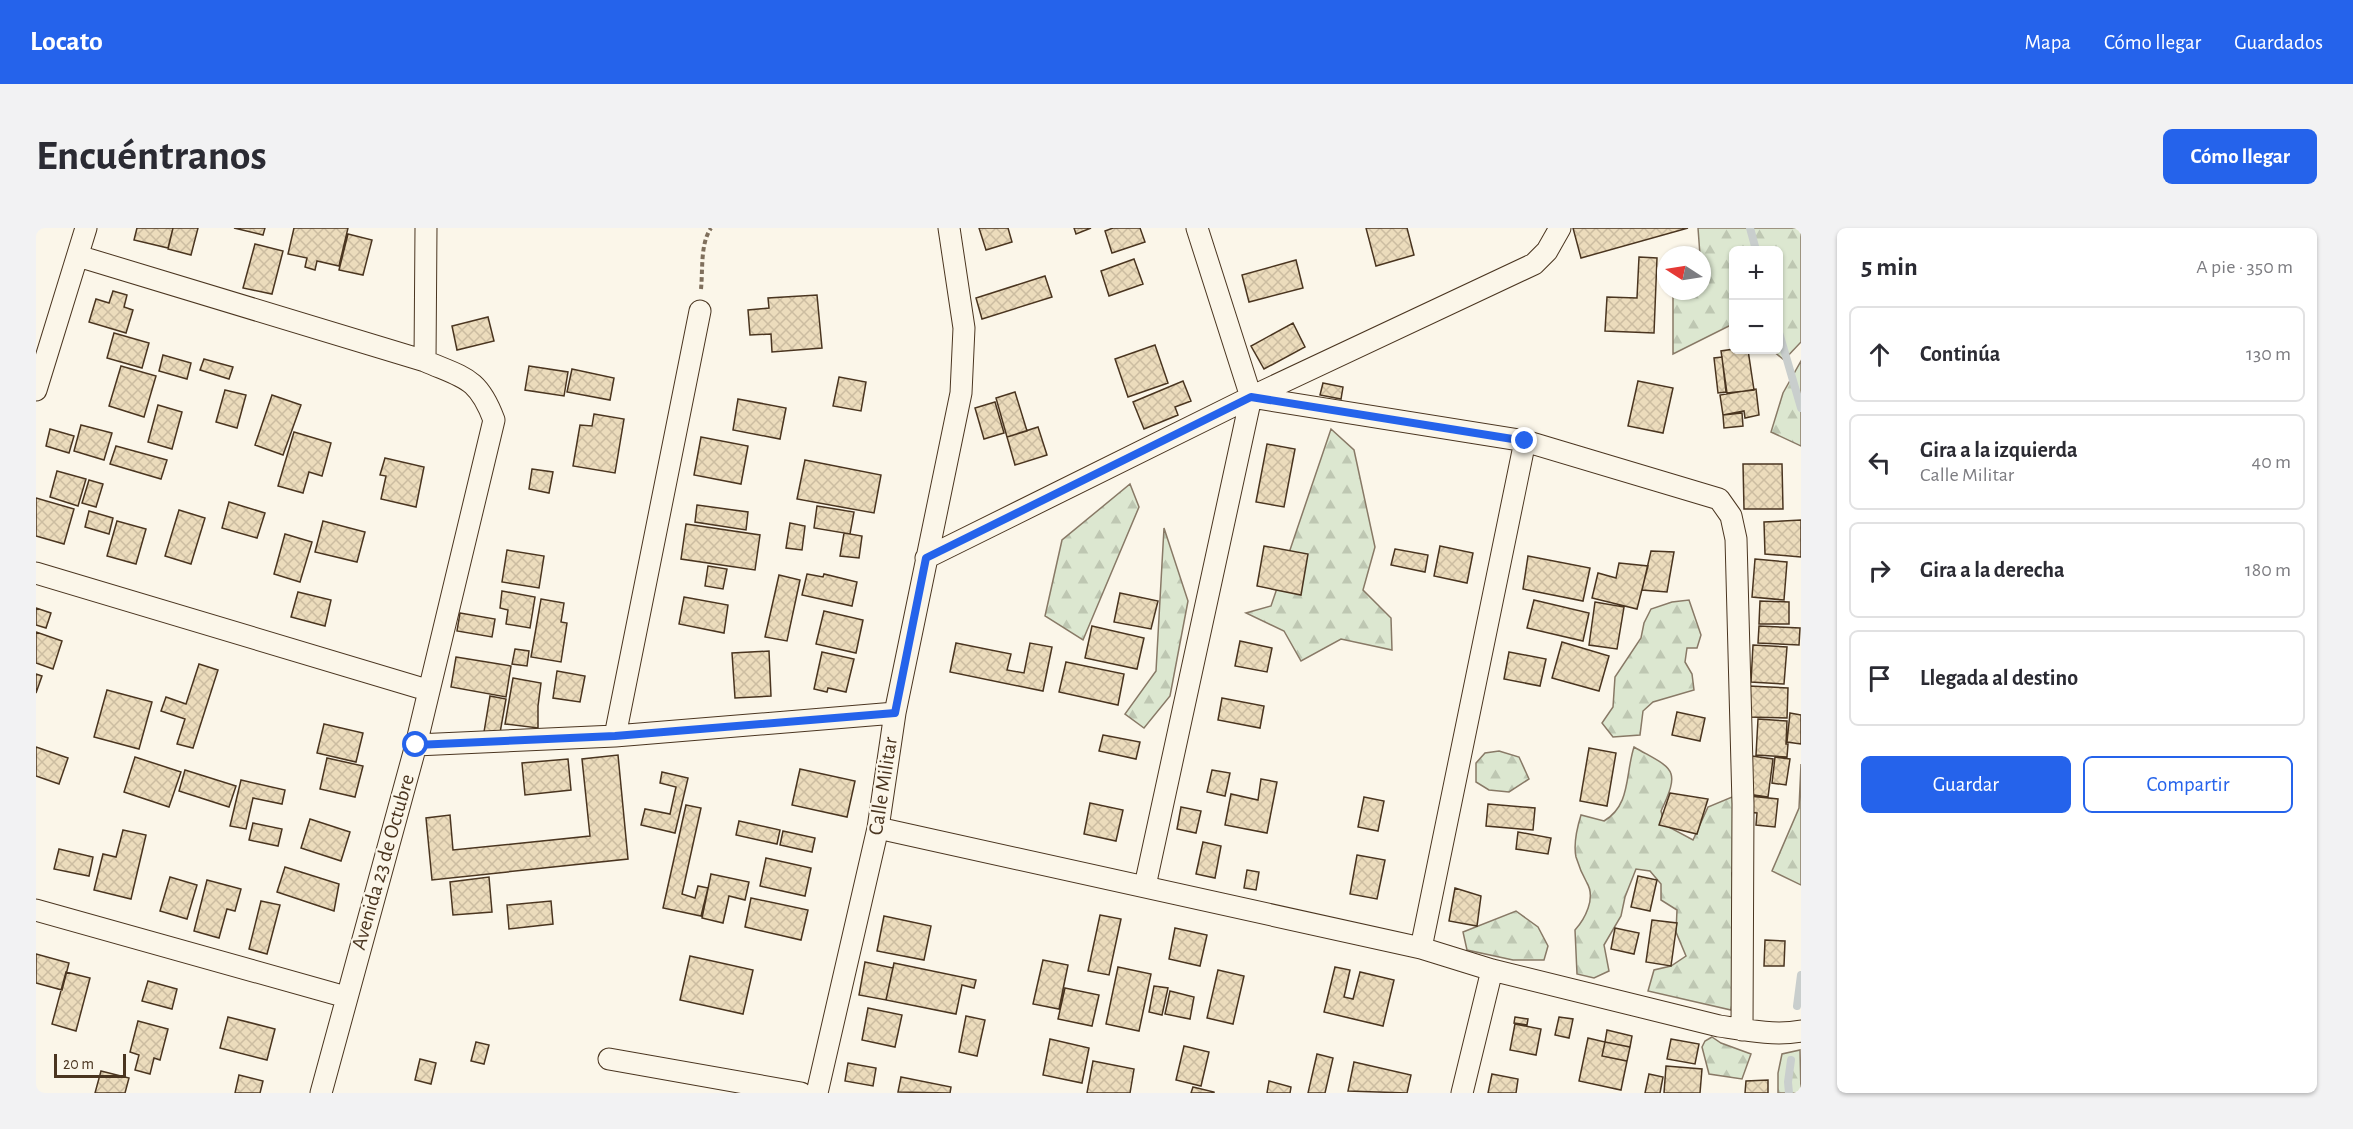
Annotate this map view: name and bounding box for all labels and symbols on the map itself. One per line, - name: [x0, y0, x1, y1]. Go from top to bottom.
- north arrow: [1657, 246, 1711, 300]
- route end: [1511, 427, 1537, 453]
- route start: [402, 731, 428, 757]
- street label: Calle Militar: [865, 735, 901, 837]
- street label: Avenida 23 de Octubre: [348, 772, 418, 952]
- scale bar: [54, 1051, 126, 1078]

